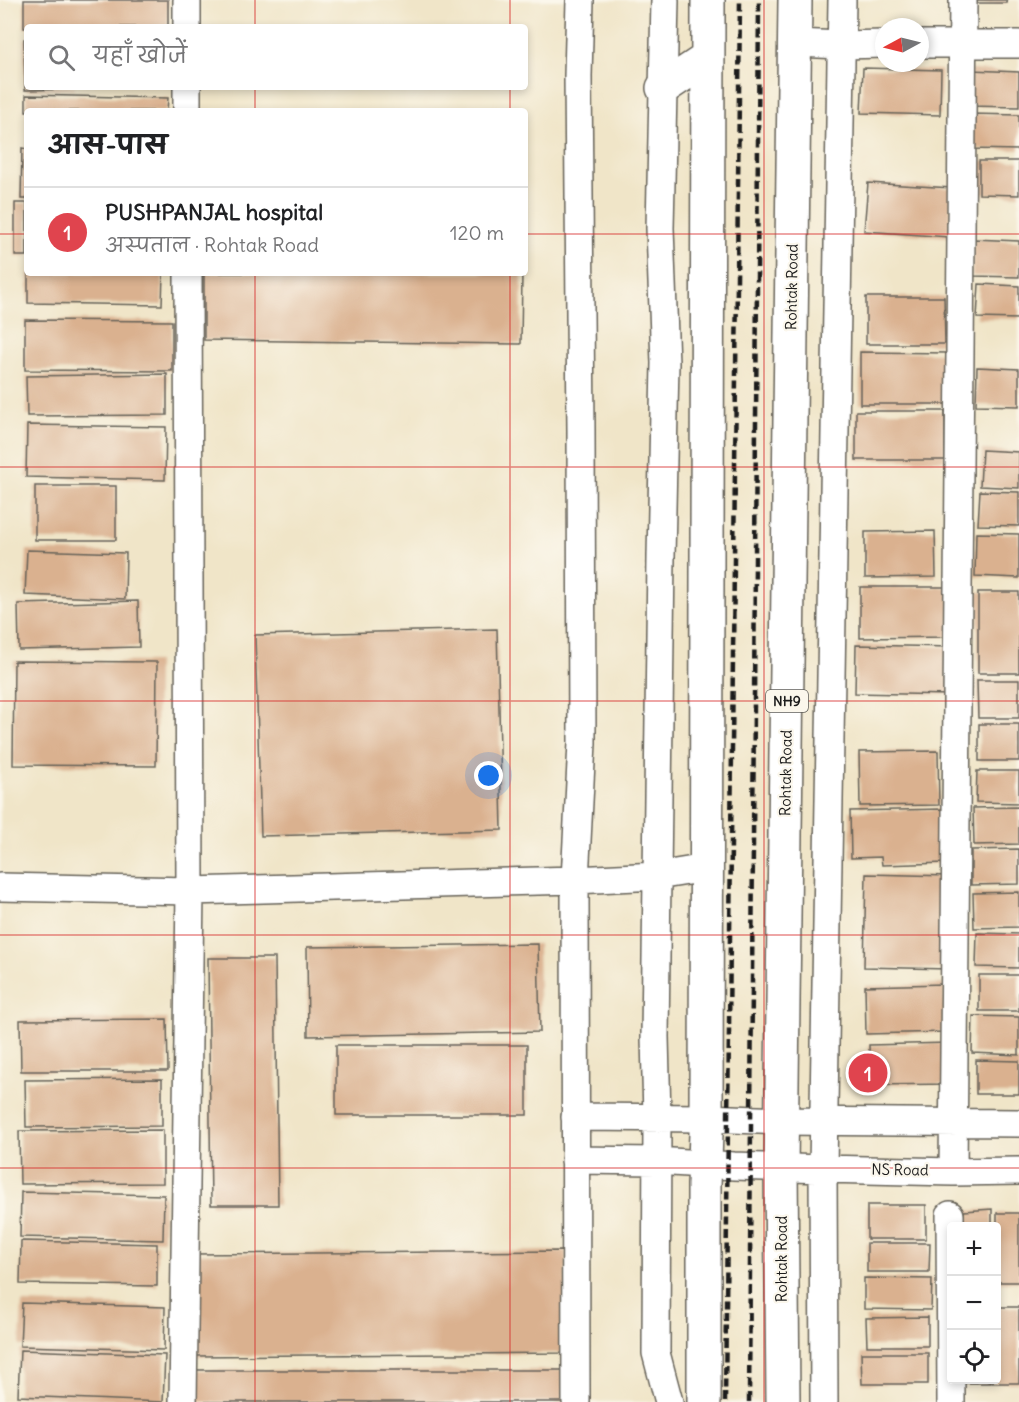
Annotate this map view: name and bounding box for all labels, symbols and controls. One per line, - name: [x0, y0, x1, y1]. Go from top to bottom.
- north arrow: [875, 18, 929, 72]
- search box: [24, 24, 528, 90]
- icon: search: [45, 41, 78, 74]
- text: यहाँ खोजें: [93, 41, 187, 69]
- text: आस-पास: [48, 128, 168, 161]
- text: PUSHPANJAL hospital: [105, 198, 323, 226]
- text: 1: [64, 220, 71, 245]
- text: 120 m: [450, 220, 504, 245]
- text: अस्पताल · Rohtak Road: [105, 232, 319, 257]
- street label: Rohtak Road: [781, 243, 802, 330]
- road number: NH9: [766, 690, 808, 712]
- street label: Rohtak Road: [775, 729, 796, 816]
- your location: [474, 761, 503, 790]
- pin: 1: [848, 1050, 888, 1096]
- street label: NS Road: [871, 1160, 929, 1180]
- street label: Rohtak Road: [772, 1216, 791, 1302]
- map controls: [947, 1222, 1001, 1384]
- button: +: [947, 1222, 1001, 1276]
- button: −: [947, 1276, 1001, 1330]
- button: locate: [947, 1330, 1001, 1384]

